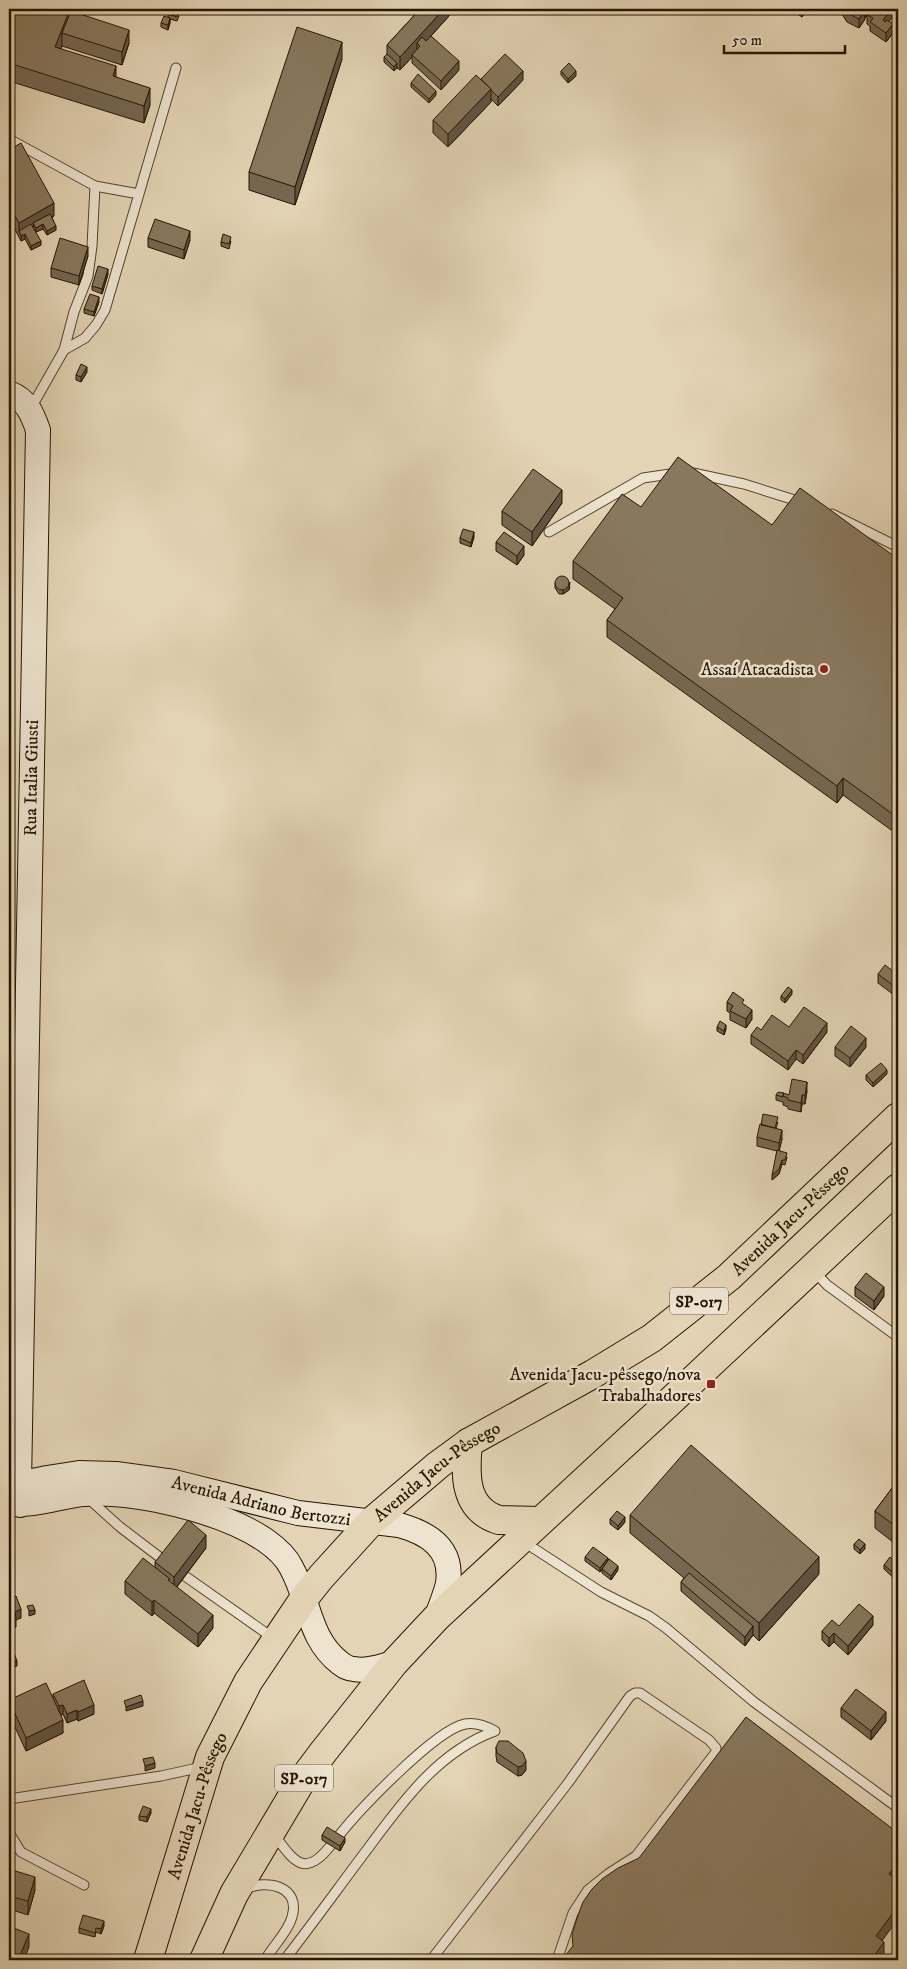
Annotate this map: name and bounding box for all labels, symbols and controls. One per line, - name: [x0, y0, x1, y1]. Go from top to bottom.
- scale bar: [724, 22, 846, 54]
- text: 50 m: [732, 31, 762, 50]
- place label: Assaí Atacadista: [701, 659, 814, 681]
- marker: Assaí Atacadista: [818, 663, 830, 675]
- street label: Rua Italia Giusti: [20, 720, 44, 836]
- street label: Avenida Jacu-Pêssego: [727, 1159, 854, 1281]
- road number: SP-017: [670, 1288, 728, 1314]
- place label: Avenida Jacu-pêssego/nova Trabalhadores: [510, 1364, 701, 1407]
- marker: Avenida Jacu-pêssego/nova Trabalhadores: [705, 1378, 717, 1390]
- street label: Avenida Jacu-Pêssego: [369, 1417, 505, 1527]
- street label: Avenida Adriano Bertozzi: [169, 1472, 352, 1531]
- street label: Avenida Jacu-Pêssego: [163, 1728, 233, 1882]
- road number: SP-017: [275, 1765, 333, 1792]

